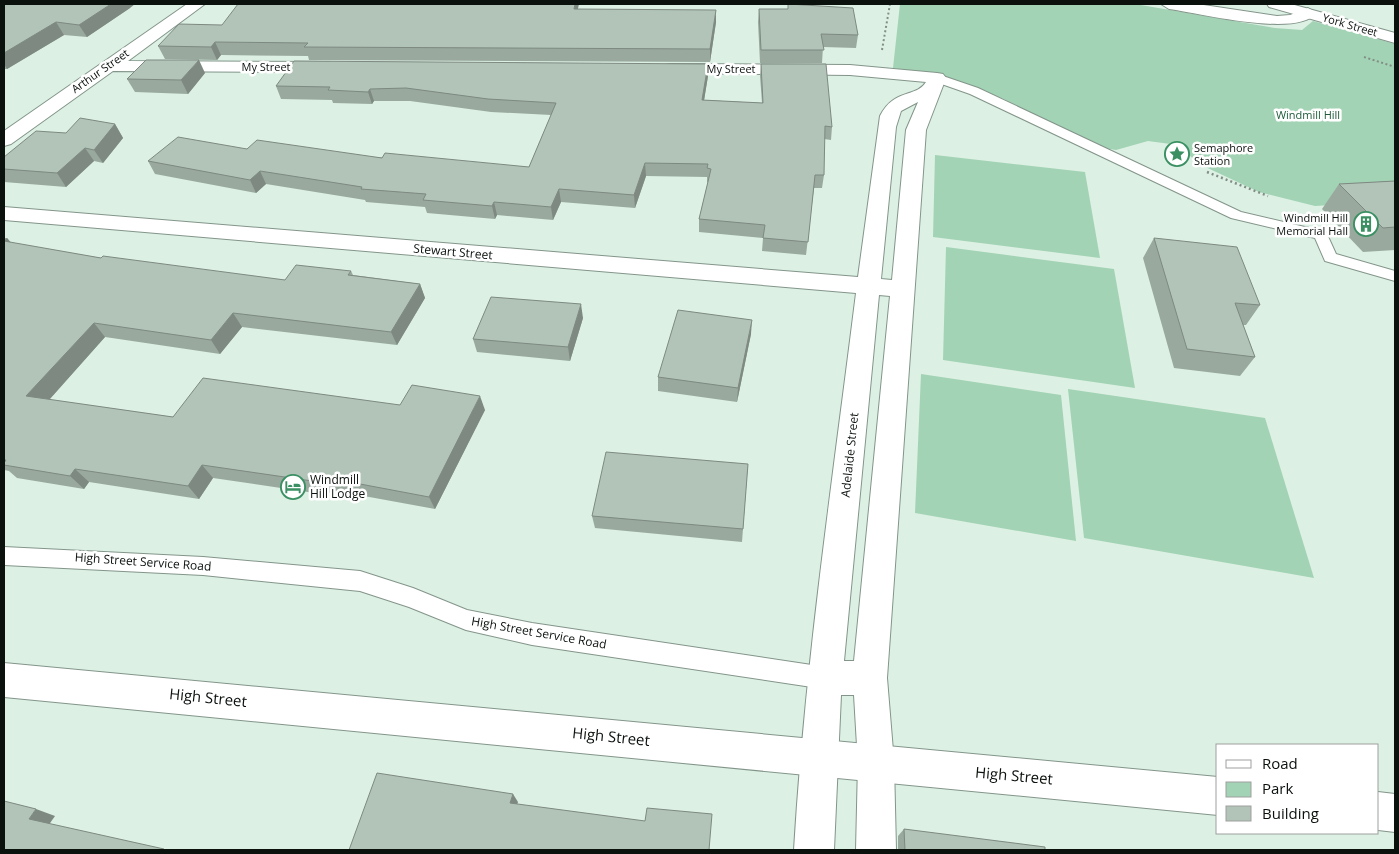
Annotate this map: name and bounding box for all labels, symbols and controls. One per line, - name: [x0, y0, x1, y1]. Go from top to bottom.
- street label: York Street: [1321, 10, 1379, 40]
- street label: Arthur Street: [68, 45, 131, 96]
- street label: My Street: [242, 59, 291, 74]
- street label: My Street: [707, 61, 756, 76]
- park label: Windmill Hill: [1276, 107, 1340, 122]
- place label: Semaphore Station: [1194, 140, 1253, 168]
- place icon: Semaphore Station: [1164, 141, 1190, 167]
- place label: Windmill Hill Memorial Hall: [1276, 210, 1348, 238]
- building icon: Windmill Hill Memorial Hall: [1353, 211, 1379, 237]
- street label: Stewart Street: [413, 240, 493, 263]
- street label: Adelaide Street: [837, 412, 862, 498]
- place label: Windmill Hill Lodge: [310, 471, 365, 502]
- hotel icon: Windmill Hill Lodge: [280, 474, 306, 500]
- street label: High Street Service Road: [74, 548, 212, 575]
- street label: High Street Service Road: [470, 612, 608, 653]
- street label: High Street: [168, 683, 248, 711]
- street label: High Street: [571, 722, 651, 750]
- legend: [1216, 744, 1379, 834]
- text: Road: [1262, 753, 1298, 773]
- street label: High Street: [974, 762, 1054, 788]
- text: Park: [1262, 778, 1293, 798]
- text: Building: [1262, 803, 1319, 823]

